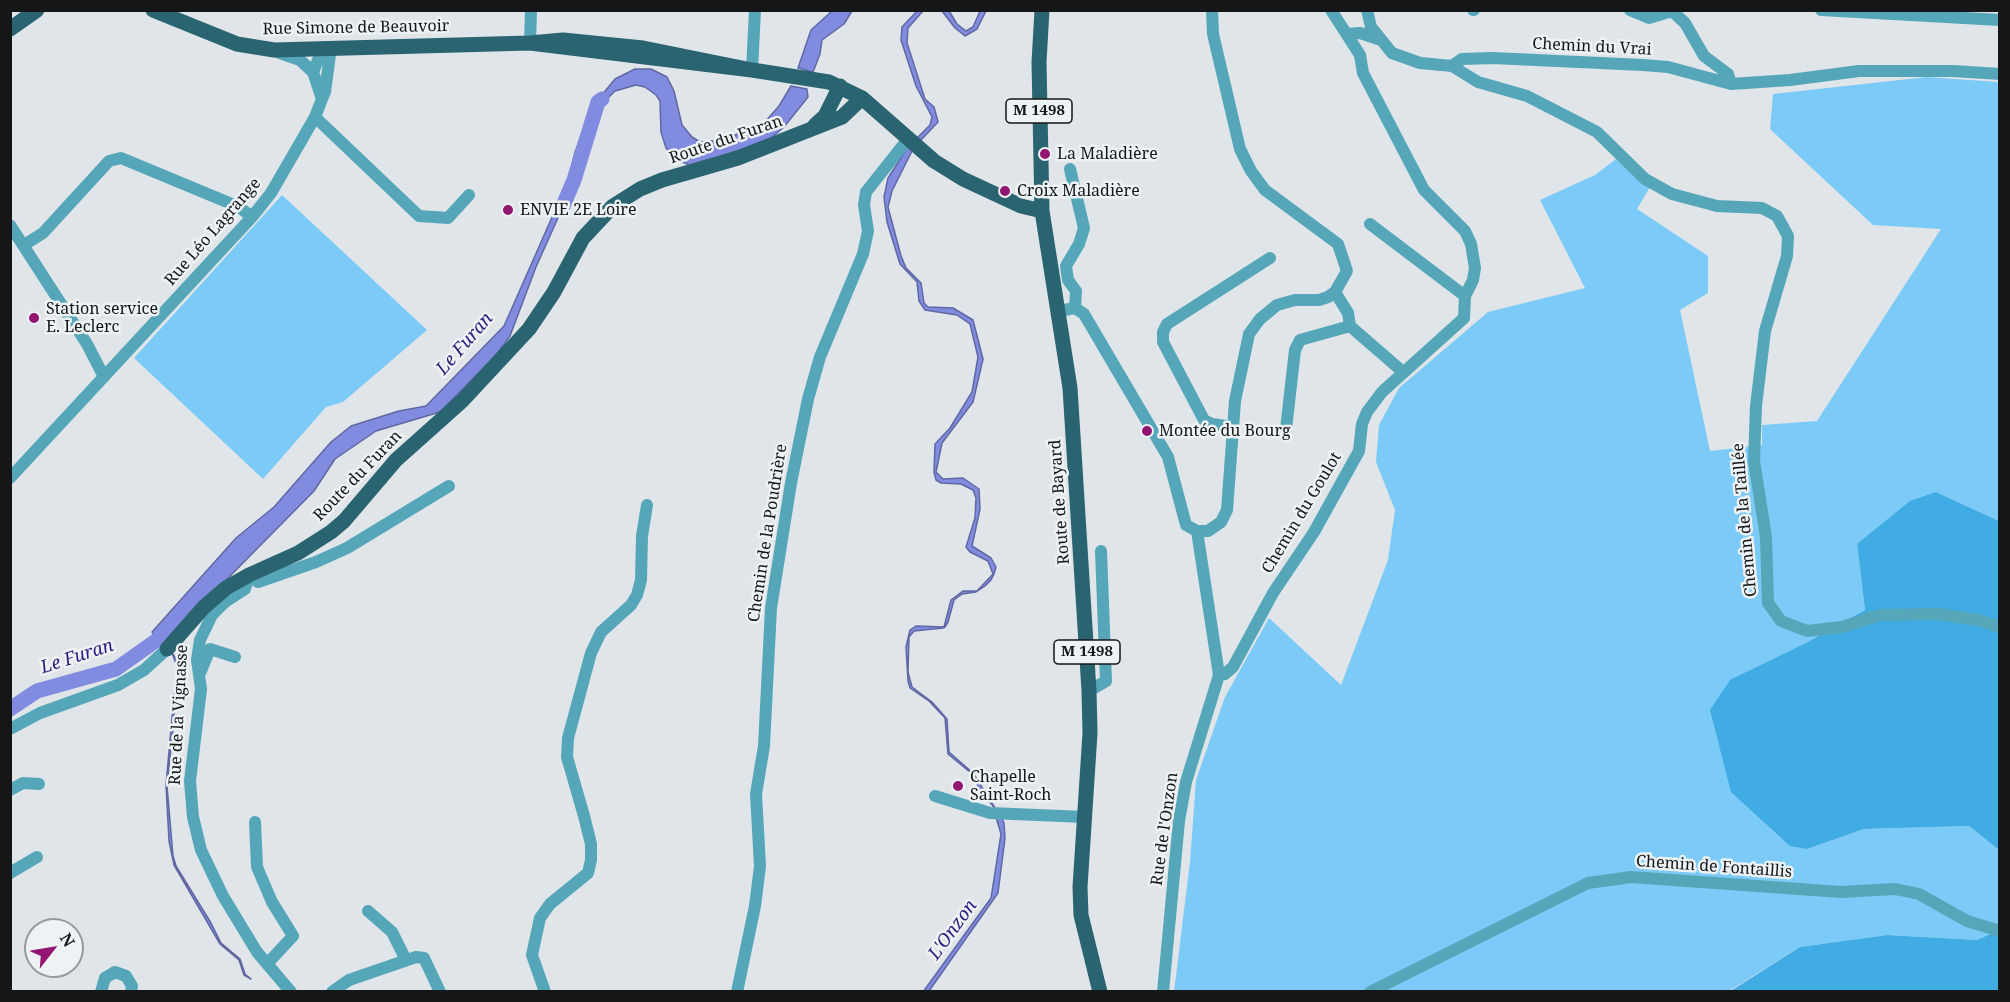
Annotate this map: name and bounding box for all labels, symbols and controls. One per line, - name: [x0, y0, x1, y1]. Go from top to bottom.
- street label: Rue Simone de Beauvoir: [263, 17, 449, 39]
- street label: Chemin du Vrai: [1532, 34, 1652, 60]
- road number: M 1498: [1006, 99, 1072, 123]
- street label: Route du Furan: [667, 112, 785, 168]
- place label: La Maladière: [1057, 144, 1158, 164]
- marker: La Maladière: [1038, 147, 1052, 161]
- street label: Rue Léo Lagrange: [161, 174, 265, 290]
- place label: Croix Maladière: [1017, 181, 1140, 201]
- marker: Croix Maladière: [998, 184, 1012, 198]
- place label: ENVIE 2E Loire: [520, 200, 636, 220]
- marker: ENVIE 2E Loire: [501, 203, 515, 217]
- place label: Station service E. Leclerc: [46, 299, 158, 337]
- water label: Le Furan: [432, 308, 498, 380]
- marker: Station service E. Leclerc: [27, 311, 41, 325]
- place label: Montée du Bourg: [1159, 421, 1291, 441]
- marker: Montée du Bourg: [1140, 424, 1154, 438]
- street label: Route du Furan: [310, 427, 406, 525]
- street label: Route de Bayard: [1046, 439, 1074, 565]
- street label: Chemin de la Taillée: [1729, 442, 1761, 598]
- street label: Chemin de la Poudrière: [744, 443, 792, 623]
- street label: Chemin du Goulot: [1258, 449, 1346, 577]
- water label: Le Furan: [38, 635, 116, 679]
- road number: M 1498: [1054, 640, 1120, 664]
- street label: Rue de la Vignasse: [166, 644, 192, 786]
- place label: Chapelle Saint-Roch: [970, 767, 1052, 805]
- street label: Rue de l'Onzon: [1148, 771, 1182, 887]
- marker: Chapelle Saint-Roch: [951, 779, 965, 793]
- street label: Chemin de Fontaillis: [1635, 852, 1793, 882]
- water label: L'Onzon: [924, 896, 982, 964]
- north arrow: [24, 918, 84, 978]
- text: N: [55, 929, 80, 951]

